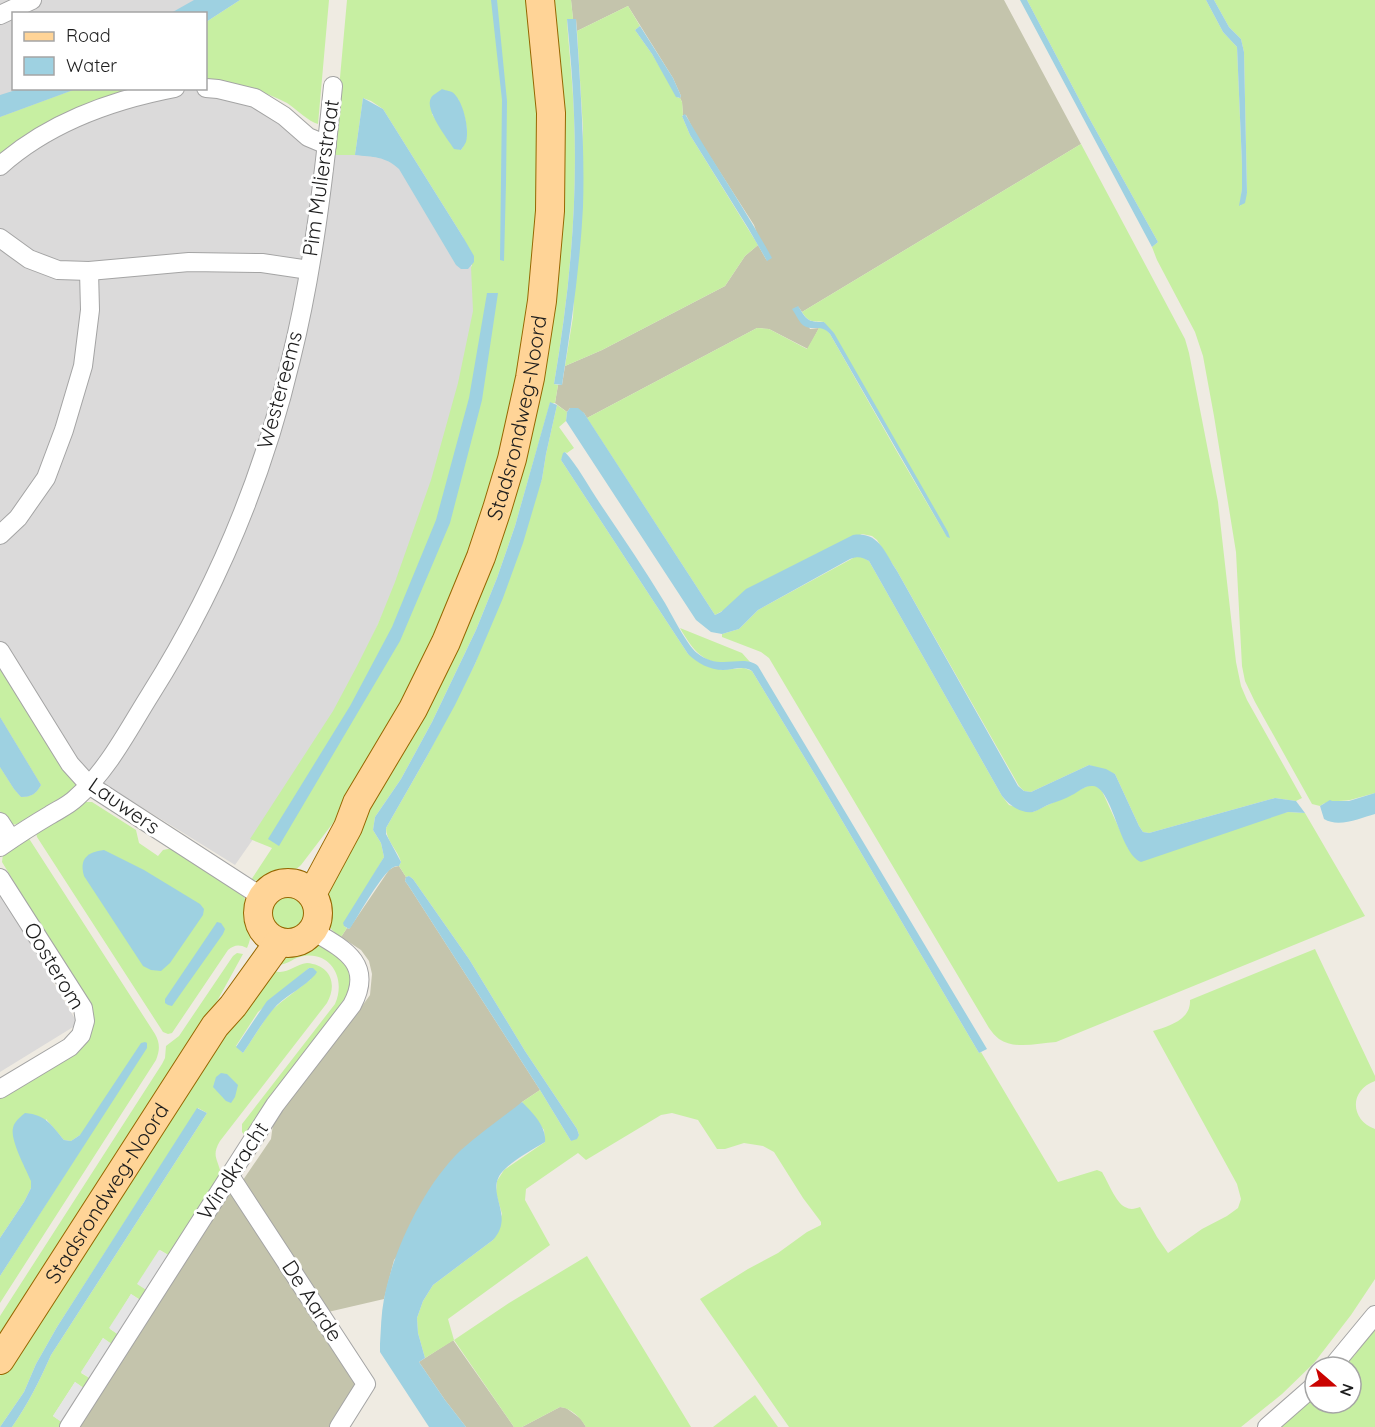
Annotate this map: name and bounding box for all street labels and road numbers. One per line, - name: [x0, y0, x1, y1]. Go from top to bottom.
- street label: Pim Mulierstraat: [296, 98, 344, 258]
- street label: Stadsrondweg-Noord: [480, 313, 552, 523]
- street label: Westereems: [251, 328, 307, 452]
- street label: Lauwers: [84, 771, 165, 839]
- street label: Oosterom: [19, 917, 91, 1014]
- street label: Stadsrondweg-Noord: [39, 1098, 174, 1288]
- street label: Windkracht: [191, 1117, 273, 1224]
- street label: De Aarde: [277, 1255, 349, 1346]

